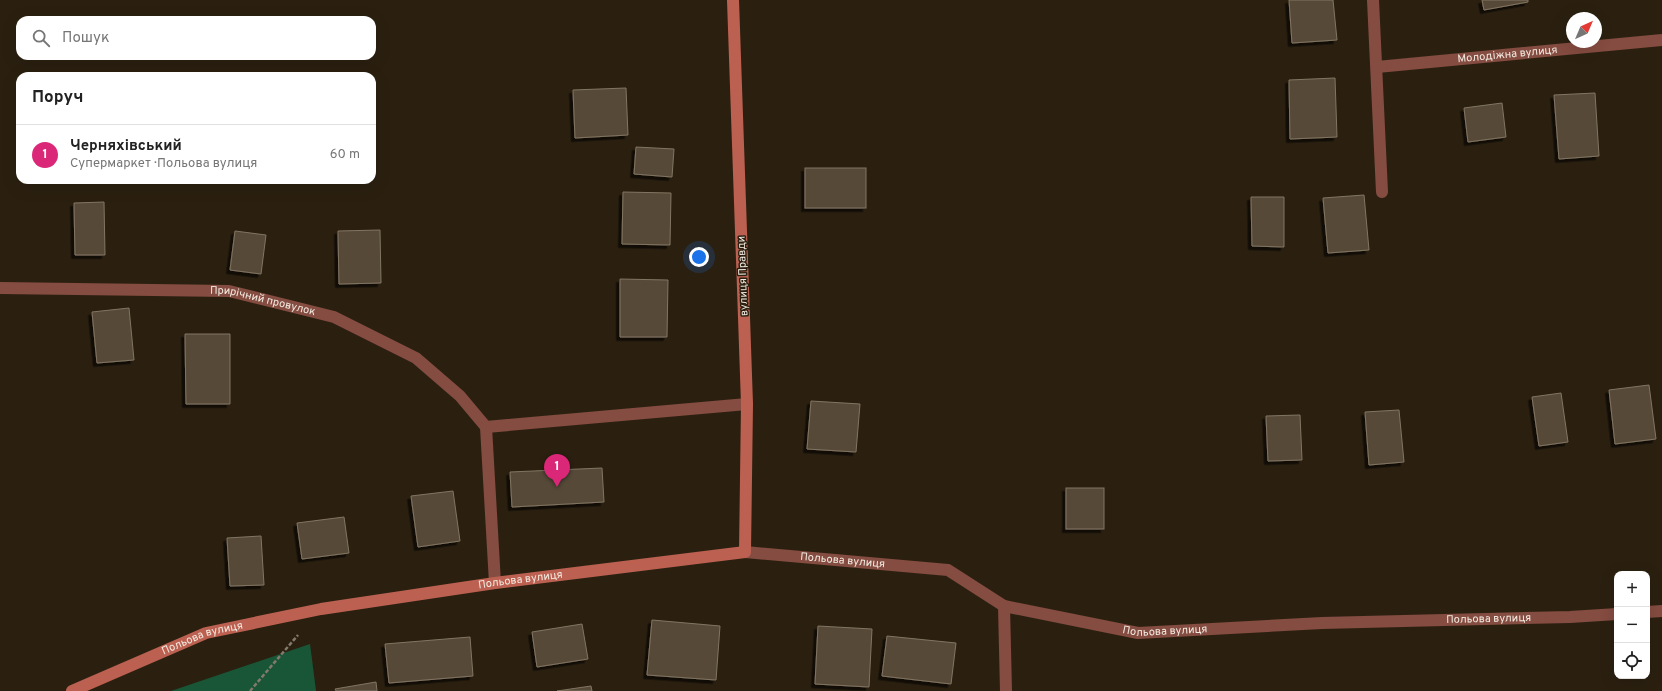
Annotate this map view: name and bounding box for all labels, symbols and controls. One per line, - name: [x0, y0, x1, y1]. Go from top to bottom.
- north arrow: [1566, 12, 1602, 48]
- search box: [16, 16, 376, 60]
- icon: search: [30, 27, 52, 49]
- text: Пошук: [62, 29, 110, 48]
- street label: Молодіжна вулиця: [1457, 43, 1558, 66]
- text: Поруч: [32, 87, 84, 109]
- text: Черняхівський: [70, 137, 182, 156]
- text: 1: [42, 147, 48, 163]
- text: 60 m: [330, 147, 360, 163]
- text: Супермаркет · Польова вулиця: [70, 156, 257, 172]
- street label: вулиця Правди: [735, 236, 751, 316]
- your location: [689, 247, 709, 267]
- street label: Прирічний провулок: [210, 284, 317, 319]
- pin: 1: [544, 454, 570, 487]
- street label: Польова вулиця: [800, 550, 886, 571]
- street label: Польова вулиця: [477, 568, 563, 592]
- map controls: [1614, 571, 1650, 679]
- button: +: [1614, 571, 1650, 607]
- button: −: [1614, 607, 1650, 643]
- street label: Польова вулиця: [1446, 611, 1531, 627]
- street label: Польова вулиця: [160, 618, 244, 658]
- street label: Польова вулиця: [1121, 622, 1208, 640]
- button: locate: [1614, 643, 1650, 679]

